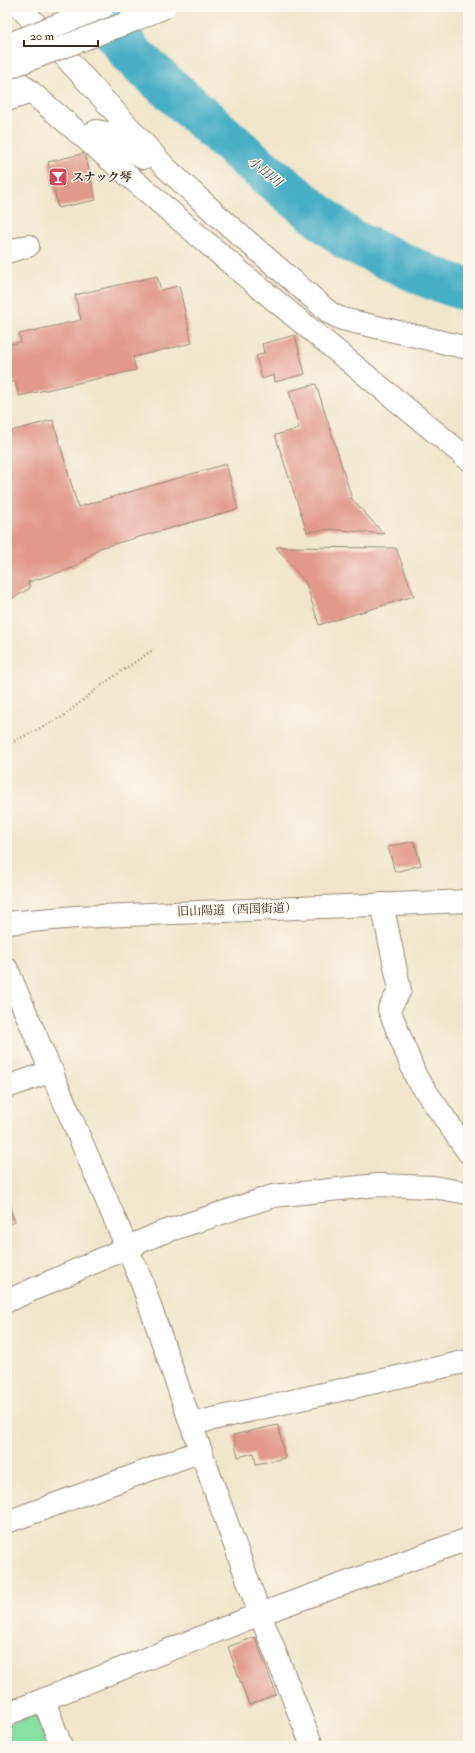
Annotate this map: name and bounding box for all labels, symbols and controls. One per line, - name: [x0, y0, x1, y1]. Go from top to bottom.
- scale bar: [24, 22, 98, 48]
- text: 20 m: [30, 29, 55, 44]
- water label: 小田川: [245, 154, 287, 192]
- bar icon: スナック琴: [47, 166, 69, 188]
- place label: スナック琴: [72, 170, 132, 185]
- street label: 旧山陽道（西国街道）: [177, 900, 297, 920]

